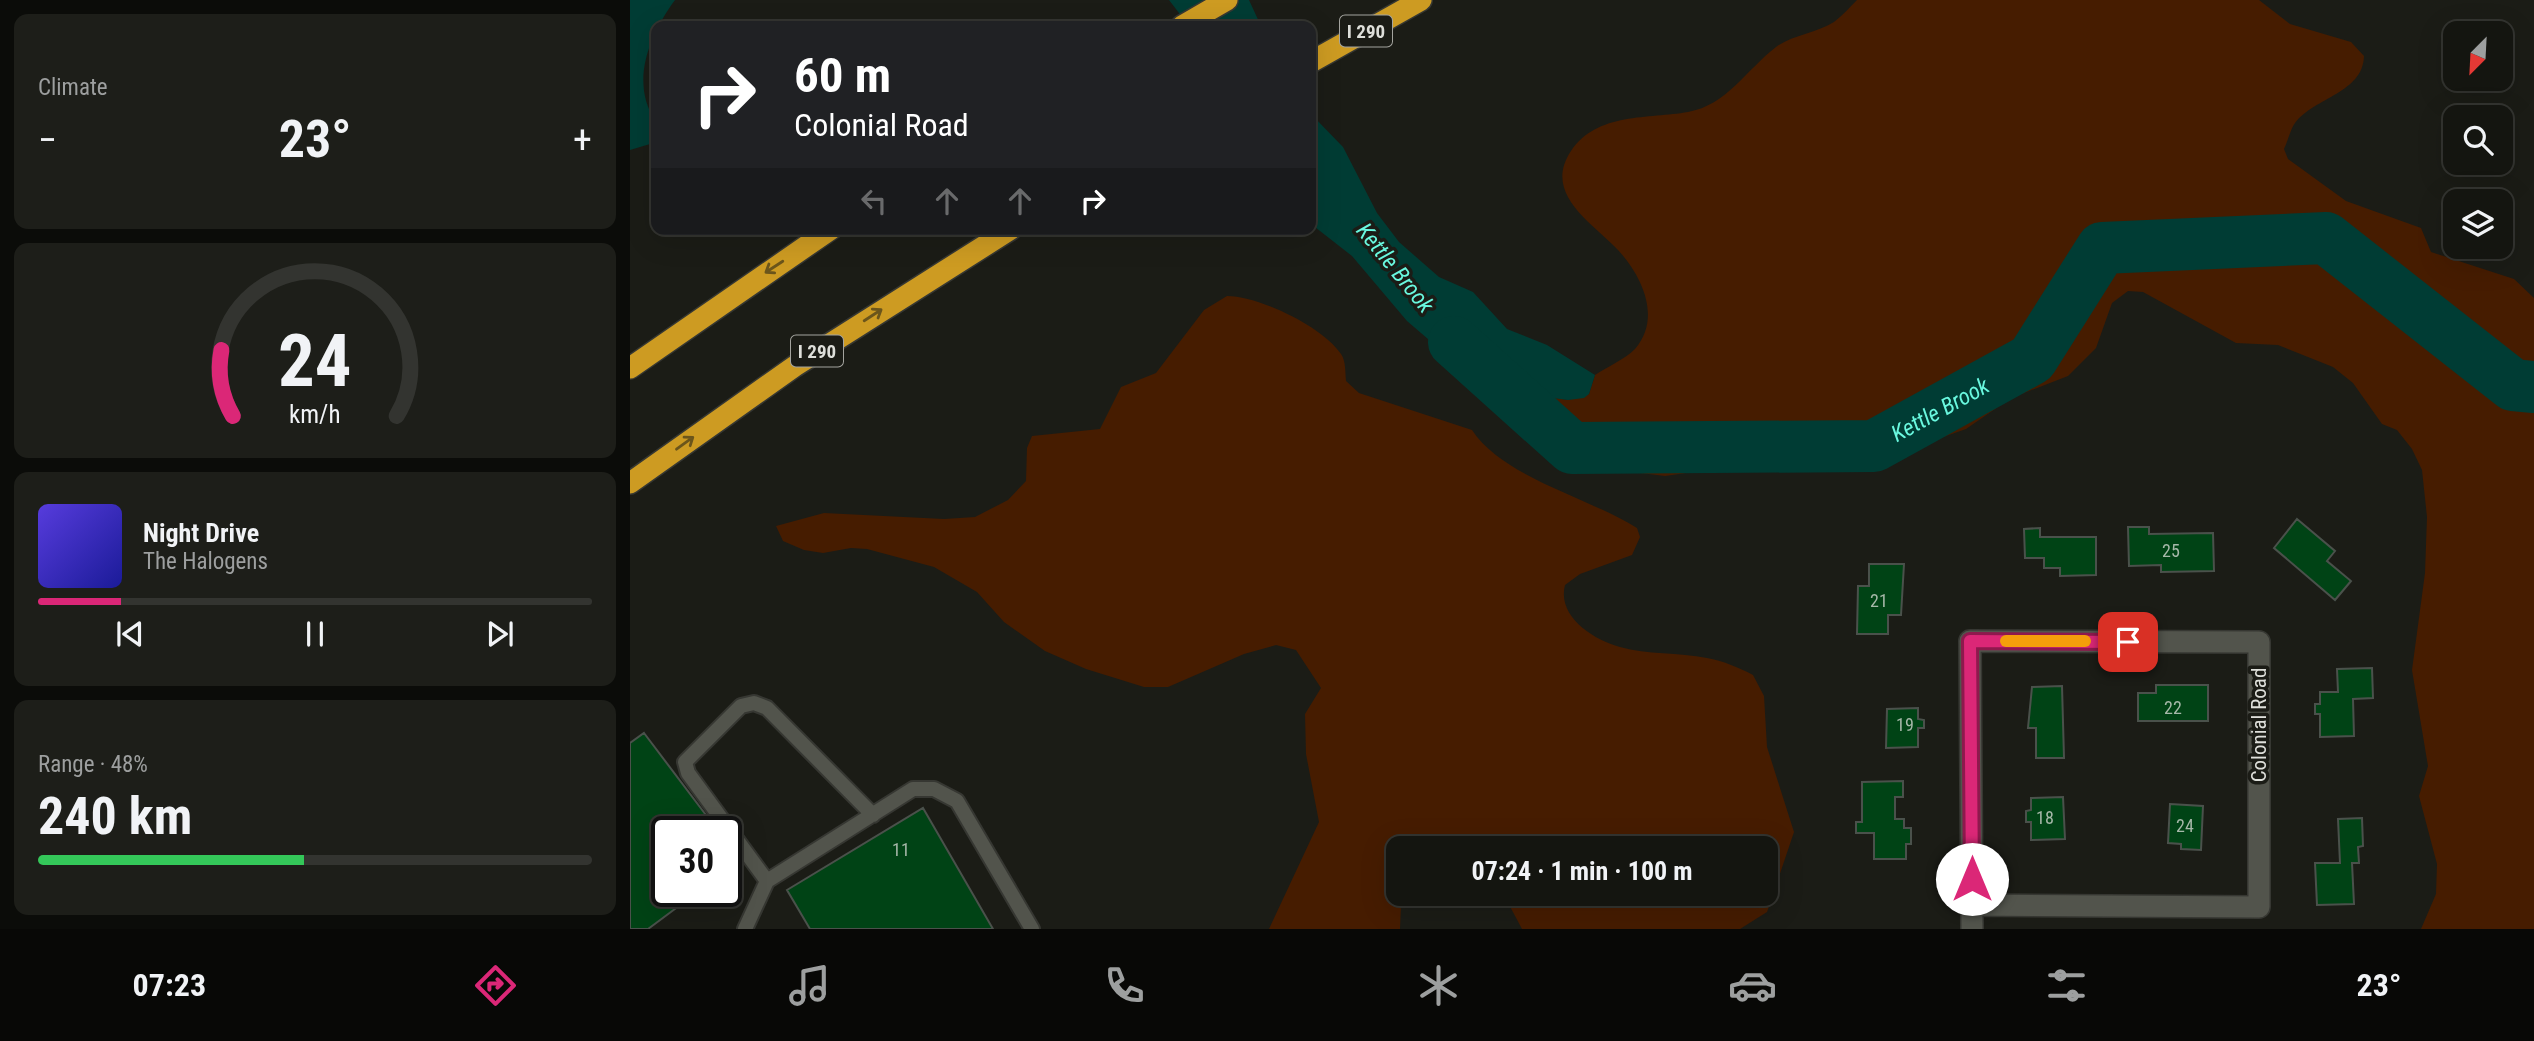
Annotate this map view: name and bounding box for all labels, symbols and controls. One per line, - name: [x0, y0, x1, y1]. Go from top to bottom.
- road number: I 290: [1340, 16, 1392, 46]
- north arrow: [2443, 21, 2513, 91]
- map controls: [2443, 21, 2513, 259]
- text: 60 m: [794, 47, 891, 104]
- icon: right: [679, 49, 770, 140]
- text: Climate: [38, 74, 108, 101]
- button: search: [2443, 105, 2513, 175]
- text: Colonial Road: [794, 106, 969, 144]
- text: 23°: [279, 109, 351, 170]
- text: −: [38, 118, 57, 162]
- text: +: [573, 118, 592, 162]
- icon: left: [855, 182, 893, 220]
- icon: ahead: [928, 182, 966, 220]
- icon: ahead: [1001, 182, 1039, 220]
- icon: right: [1074, 182, 1112, 220]
- button: layers: [2443, 189, 2513, 259]
- water label: Kettle Brook: [1351, 218, 1440, 319]
- one-way arrow: [765, 260, 785, 274]
- one-way arrow: [863, 308, 882, 322]
- text: 24: [278, 319, 352, 405]
- road number: I 290: [791, 336, 843, 366]
- water label: Kettle Brook: [1886, 371, 1994, 447]
- text: km/h: [289, 400, 341, 429]
- one-way arrow: [675, 436, 694, 450]
- text: Night Drive: [143, 518, 259, 548]
- house number: 25: [2162, 540, 2180, 561]
- text: The Halogens: [143, 548, 268, 575]
- house number: 21: [1870, 590, 1888, 611]
- pin: [2098, 612, 2158, 672]
- icon: previous: [111, 615, 149, 653]
- icon: pause: [296, 615, 334, 653]
- icon: next: [481, 615, 519, 653]
- icon: arrive: [2109, 623, 2147, 661]
- street label: Colonial Road: [2247, 668, 2271, 782]
- house number: 22: [2164, 697, 2182, 718]
- house number: 19: [1896, 714, 1914, 735]
- text: Range · 48%: [38, 751, 148, 778]
- text: 240 km: [38, 786, 192, 847]
- house number: 18: [2036, 807, 2054, 828]
- house number: 24: [2176, 815, 2194, 836]
- speed limit sign: 30: [651, 816, 742, 907]
- house number: 11: [892, 839, 910, 860]
- position arrow: [1935, 842, 2009, 916]
- text: 07:24 · 1 min · 100 m: [1472, 856, 1692, 886]
- icon: directions: [471, 961, 520, 1010]
- icon: music: [785, 961, 834, 1010]
- icon: phone: [1100, 961, 1149, 1010]
- icon: climate: [1414, 961, 1463, 1010]
- icon: car: [1728, 961, 1777, 1010]
- icon: filters: [2042, 961, 2091, 1010]
- text: 07:23: [133, 966, 206, 1004]
- text: 23°: [2357, 966, 2401, 1004]

